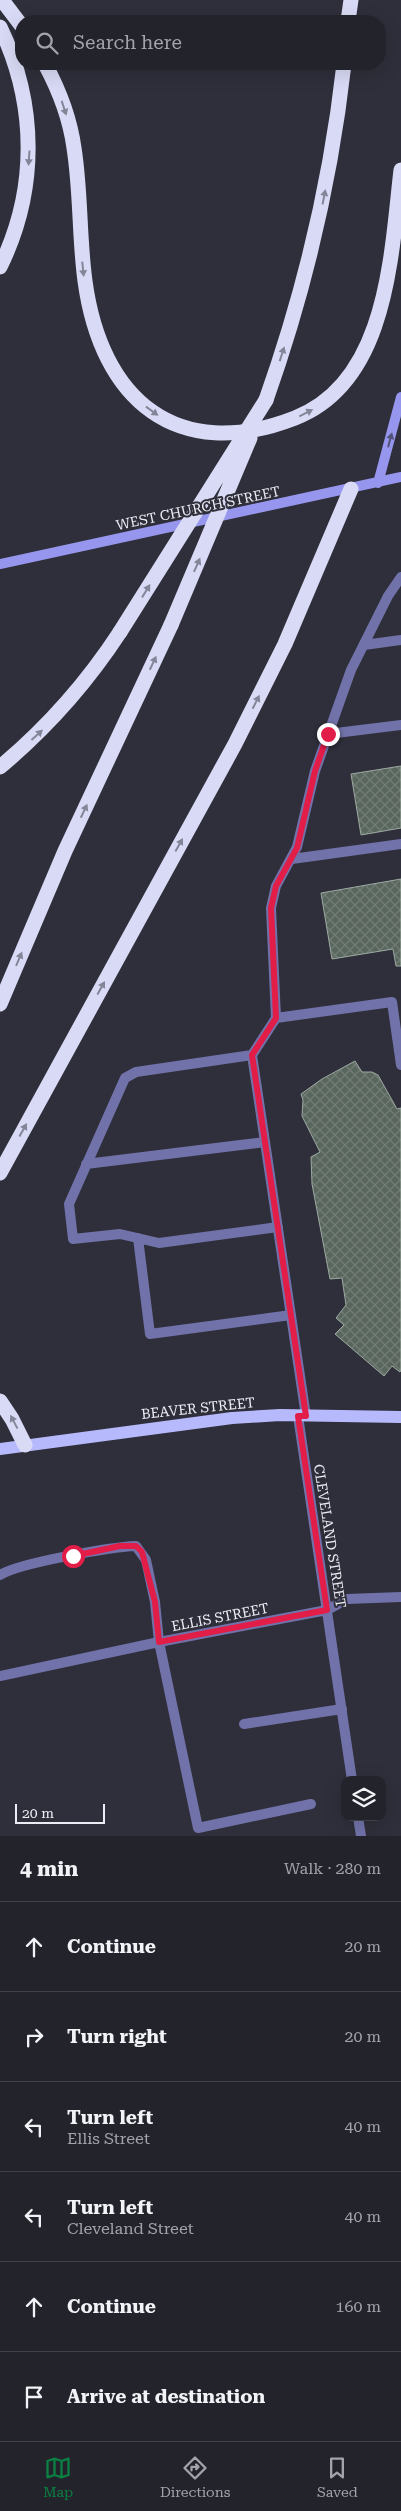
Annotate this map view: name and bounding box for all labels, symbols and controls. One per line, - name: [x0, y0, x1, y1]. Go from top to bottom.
- search box: [15, 15, 386, 70]
- icon: search: [33, 29, 61, 57]
- text: Search here: [73, 31, 182, 54]
- one-way arrow: [61, 101, 69, 116]
- one-way arrow: [24, 151, 32, 167]
- one-way arrow: [321, 188, 329, 204]
- one-way arrow: [80, 262, 88, 278]
- one-way arrow: [279, 346, 286, 361]
- one-way arrow: [145, 406, 158, 416]
- one-way arrow: [299, 409, 313, 417]
- one-way arrow: [386, 432, 394, 447]
- street label: WEST CHURCH STREET: [115, 483, 281, 533]
- one-way arrow: [194, 558, 202, 572]
- one-way arrow: [141, 584, 151, 597]
- one-way arrow: [149, 656, 157, 670]
- one-way arrow: [252, 695, 260, 709]
- route end: [317, 723, 340, 746]
- one-way arrow: [30, 729, 42, 741]
- one-way arrow: [80, 803, 89, 818]
- one-way arrow: [175, 839, 184, 852]
- one-way arrow: [15, 952, 23, 966]
- one-way arrow: [97, 981, 106, 994]
- one-way arrow: [19, 1124, 28, 1137]
- street label: BEAVER STREET: [140, 1394, 256, 1422]
- one-way arrow: [10, 1415, 18, 1429]
- street label: CLEVELAND STREET: [311, 1463, 349, 1609]
- route start: [62, 1545, 85, 1568]
- street label: ELLIS STREET: [170, 1600, 270, 1634]
- map controls: [341, 1776, 386, 1821]
- button: layers: [341, 1776, 386, 1821]
- scale bar: [15, 1801, 105, 1824]
- text: 20 m: [22, 1805, 54, 1821]
- text: 4 min: [20, 1857, 78, 1881]
- text: Walk · 280 m: [284, 1859, 381, 1878]
- icon: ahead: [20, 1933, 48, 1961]
- text: Continue: [67, 1935, 156, 1958]
- text: 20 m: [344, 1937, 381, 1956]
- icon: right: [20, 2023, 48, 2051]
- text: Turn right: [67, 2025, 167, 2048]
- text: 20 m: [344, 2027, 381, 2046]
- text: Turn left: [67, 2106, 153, 2129]
- icon: left: [20, 2113, 48, 2141]
- text: 40 m: [344, 2117, 381, 2136]
- text: Ellis Street: [67, 2129, 150, 2148]
- text: Turn left: [67, 2196, 153, 2219]
- icon: left: [20, 2203, 48, 2231]
- text: 40 m: [344, 2207, 381, 2226]
- text: Cleveland Street: [67, 2219, 194, 2238]
- icon: ahead: [20, 2293, 48, 2321]
- text: Continue: [67, 2295, 156, 2318]
- text: 160 m: [335, 2297, 381, 2316]
- icon: arrive: [20, 2383, 48, 2411]
- text: Arrive at destination: [67, 2385, 265, 2408]
- tab: Map: [43, 2454, 73, 2500]
- tab: Directions: [160, 2454, 230, 2500]
- tab: Saved: [317, 2454, 358, 2500]

